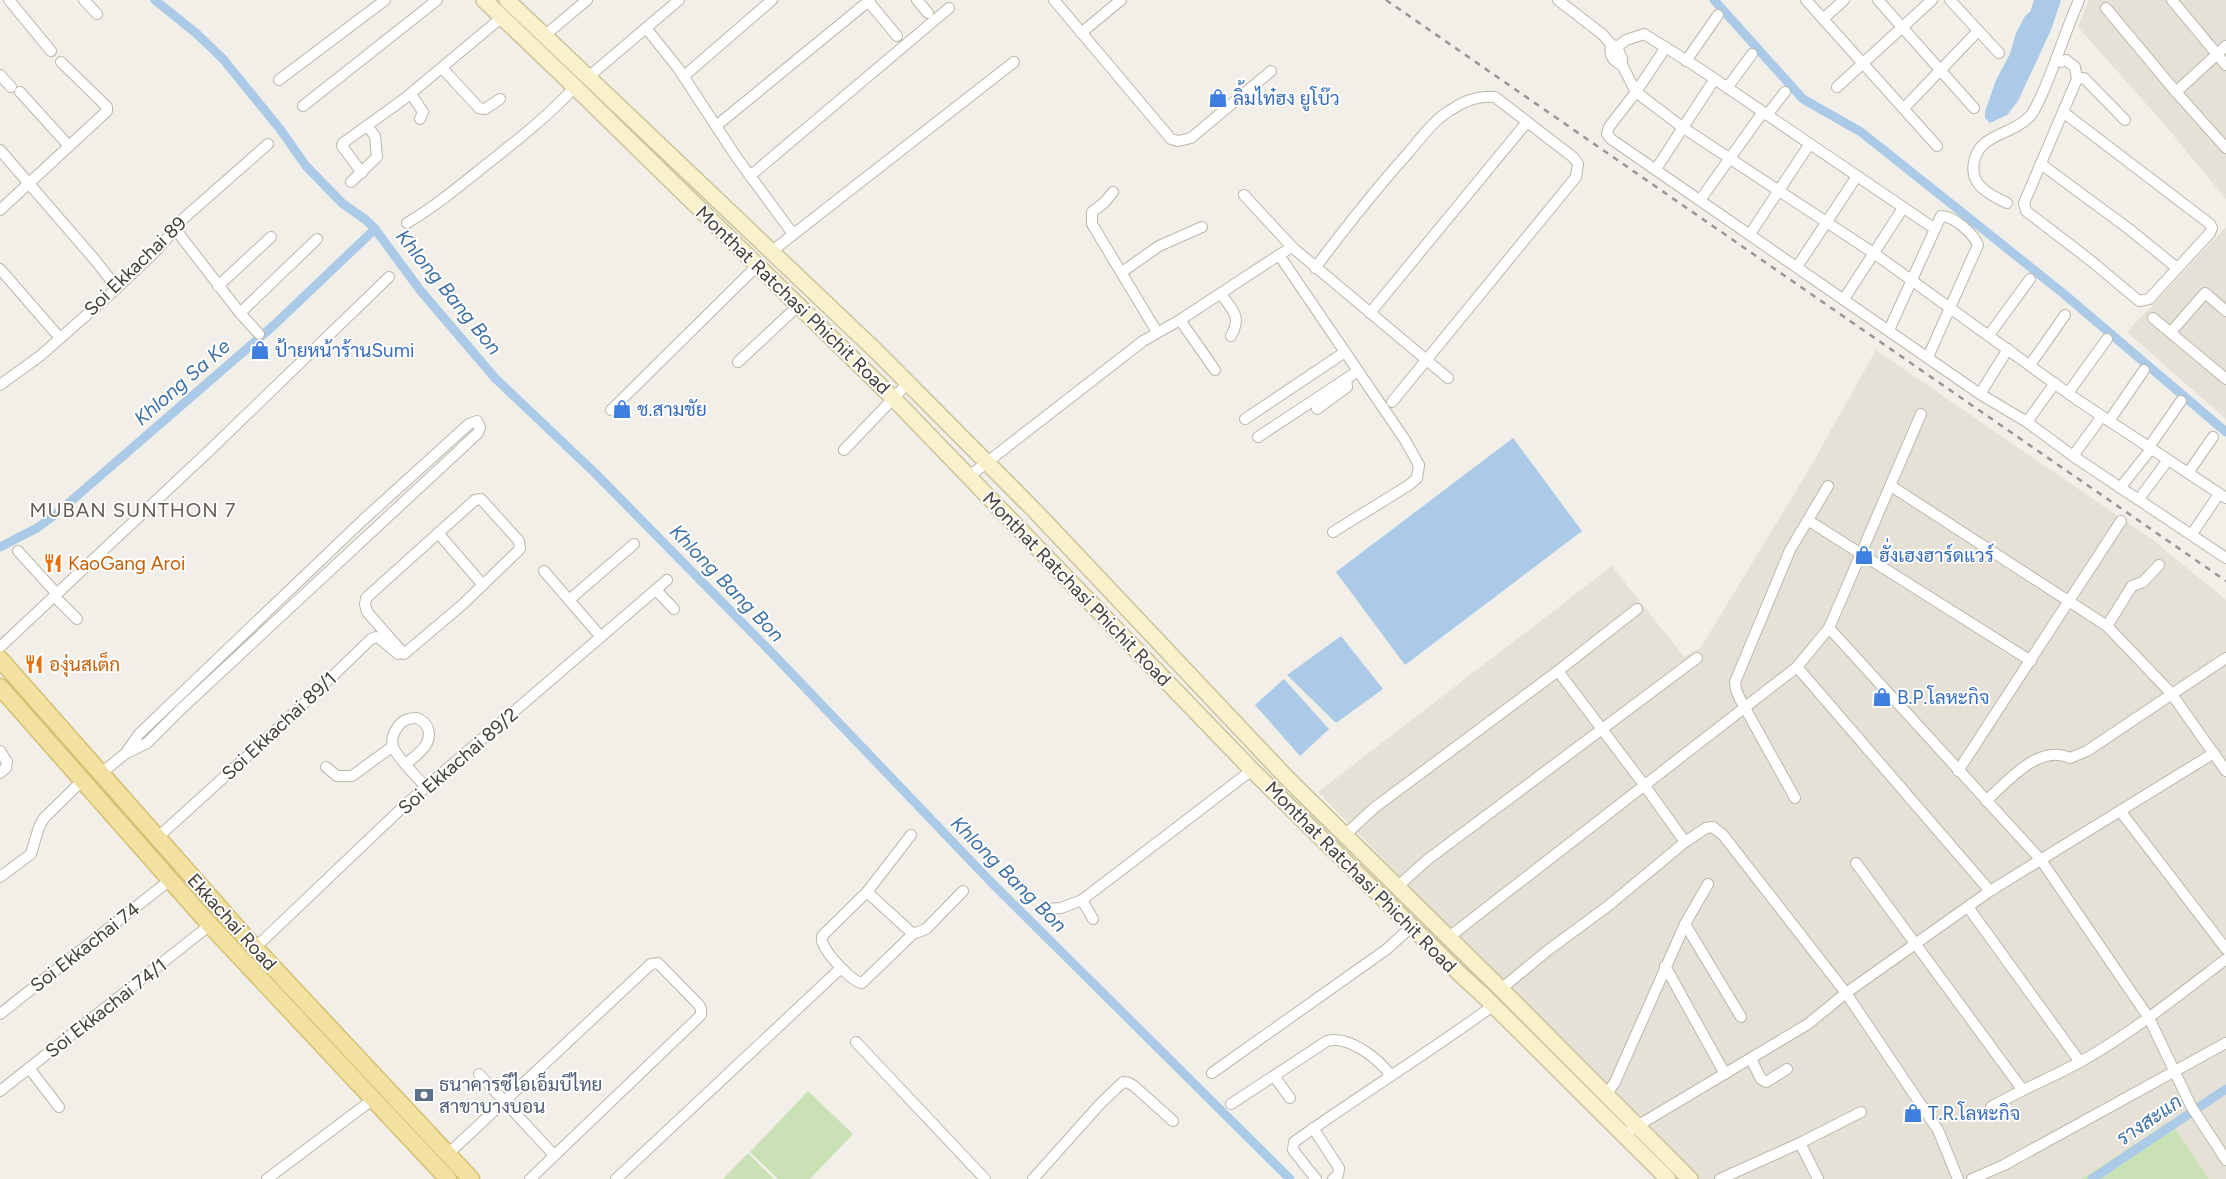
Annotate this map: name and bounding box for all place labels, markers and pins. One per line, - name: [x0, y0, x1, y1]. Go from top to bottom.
- place label: ลิ้มไท๋ฮง ยูโบ๊ว: [1233, 80, 1340, 112]
- shop icon: ลิ้มไท๋ฮง ยูโบ๊ว: [1207, 87, 1229, 109]
- place label: ป้ายหน้าร้านSumi: [275, 338, 414, 362]
- shop icon: ป้ายหน้าร้านSumi: [249, 339, 271, 361]
- shop icon: ช.สามชัย: [611, 398, 633, 420]
- place label: ช.สามชัย: [637, 398, 707, 421]
- place label: ฮั่งเฮงฮาร์ดแวร์: [1879, 538, 1994, 567]
- shop icon: ฮั่งเฮงฮาร์ดแวร์: [1853, 544, 1875, 566]
- restaurant icon: KaoGang Aroi: [42, 552, 64, 574]
- place label: KaoGang Aroi: [68, 552, 185, 575]
- place label: องุ่นสเต็ก: [49, 651, 120, 677]
- restaurant icon: องุ่นสเต็ก: [23, 653, 45, 675]
- place label: B.P.โลหะกิจ: [1897, 685, 1989, 709]
- shop icon: B.P.โลหะกิจ: [1871, 686, 1893, 708]
- place label: ธนาคารซีไอเอ็มบีไทย สาขาบางบอน: [439, 1071, 602, 1118]
- bank icon: ธนาคารซีไอเอ็มบีไทย สาขาบางบอน: [413, 1084, 435, 1106]
- place label: T.R.โลหะกิจ: [1928, 1101, 2020, 1125]
- shop icon: T.R.โลหะกิจ: [1902, 1102, 1924, 1124]

